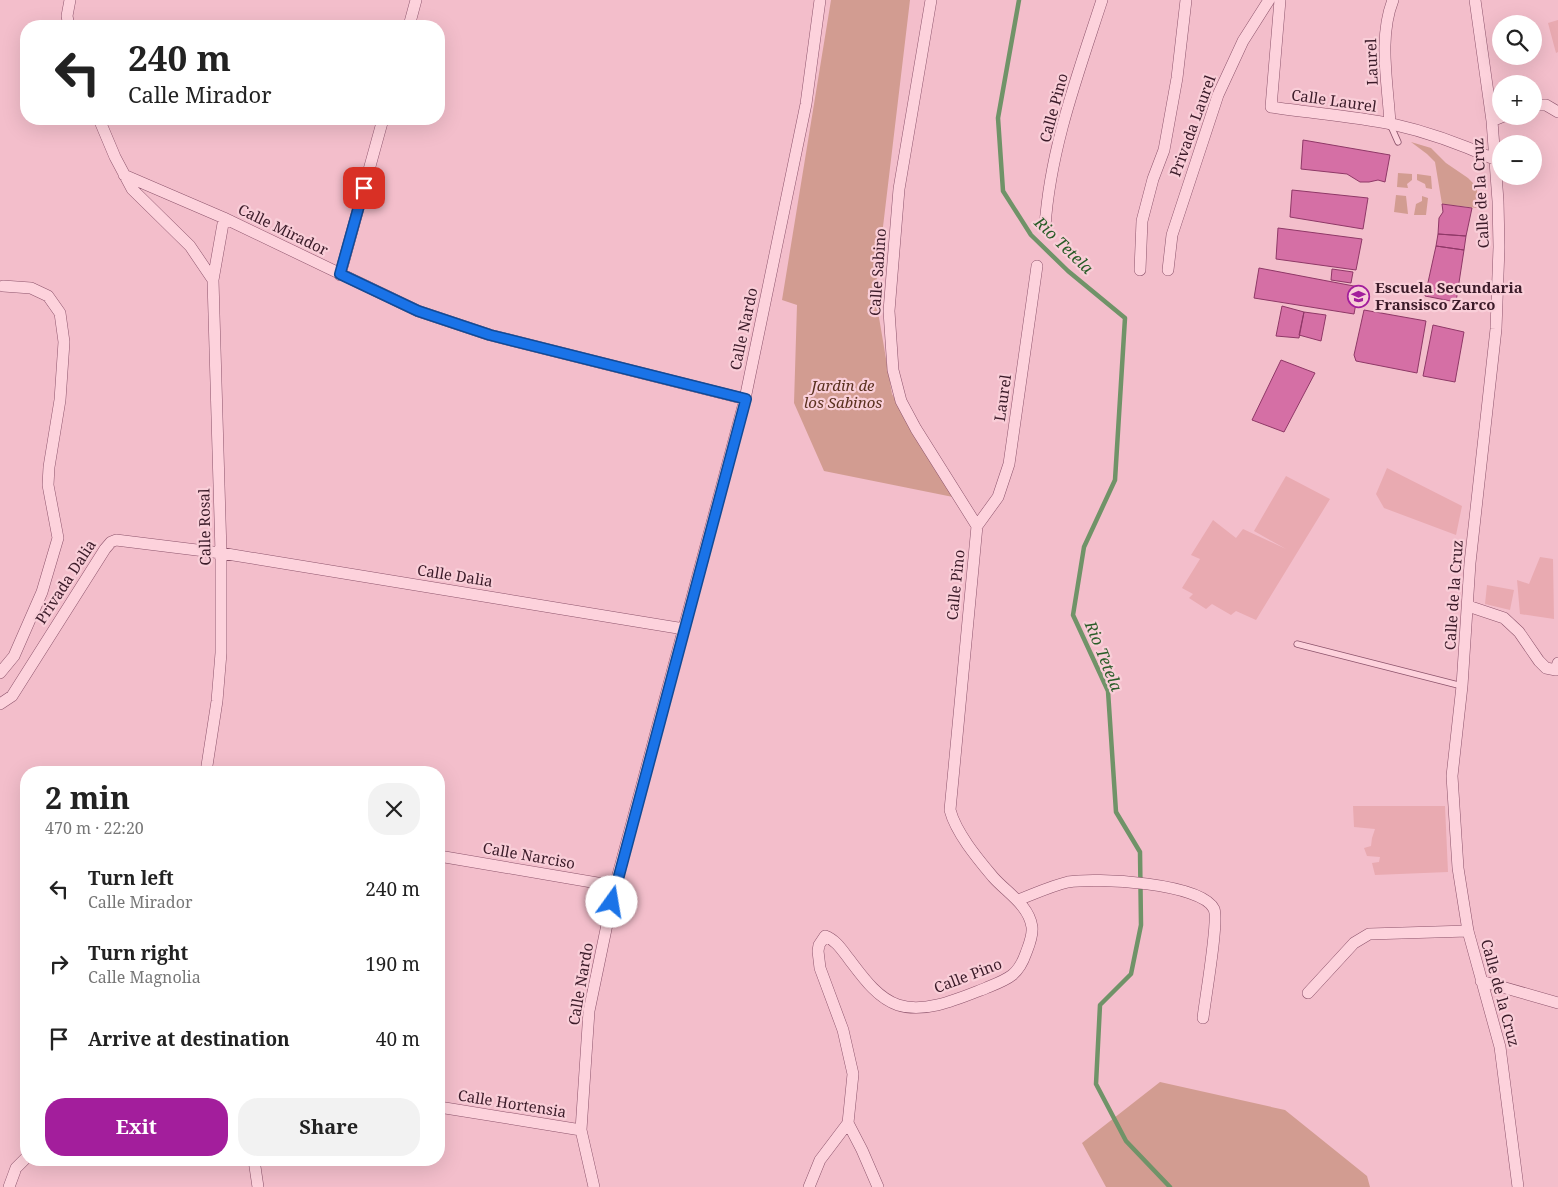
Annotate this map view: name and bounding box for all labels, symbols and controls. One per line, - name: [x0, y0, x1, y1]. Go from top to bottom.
- map controls: [1492, 15, 1542, 185]
- button: search: [1492, 15, 1542, 65]
- text: 240 m: [128, 34, 231, 81]
- street label: Laurel: [1360, 38, 1382, 86]
- icon: left: [45, 40, 110, 105]
- street label: Calle Pino: [1034, 71, 1072, 145]
- street label: Privada Laurel: [1164, 72, 1220, 179]
- button: +: [1492, 75, 1542, 125]
- text: Calle Mirador: [128, 79, 272, 109]
- street label: Calle Laurel: [1290, 84, 1378, 116]
- button: −: [1492, 135, 1542, 185]
- street label: Calle de la Cruz: [1467, 137, 1493, 249]
- pin: [343, 167, 385, 209]
- icon: arrive: [350, 174, 378, 202]
- street label: Calle Mirador: [235, 199, 332, 260]
- water label: Rio Tetela: [1029, 211, 1099, 279]
- street label: Calle Sabino: [864, 227, 890, 316]
- place label: Escuela Secundaria Fransisco Zarco: [1375, 277, 1523, 314]
- school or university icon: Escuela Secundaria Fransisco Zarco: [1347, 285, 1371, 309]
- street label: Calle Nardo: [725, 286, 762, 372]
- street label: Laurel: [989, 373, 1015, 423]
- park label: Jardin de los Sabinos: [804, 375, 882, 412]
- street label: Calle Rosal: [193, 488, 215, 566]
- street label: Privada Dalia: [30, 535, 100, 628]
- street label: Calle de la Cruz: [1439, 539, 1467, 651]
- street label: Calle Pino: [941, 549, 969, 621]
- street label: Calle Dalia: [416, 559, 494, 591]
- water label: Rio Tetela: [1080, 617, 1128, 695]
- text: 2 min: [45, 777, 130, 818]
- button: close: [368, 783, 420, 835]
- text: 470 m · 22:20: [45, 817, 144, 839]
- street label: Calle Narciso: [481, 837, 577, 873]
- text: Turn left: [88, 865, 174, 891]
- icon: left: [45, 875, 73, 903]
- position arrow: [585, 875, 637, 927]
- text: 240 m: [365, 876, 420, 902]
- text: Calle Mirador: [88, 891, 192, 913]
- street label: Calle de la Cruz: [1477, 937, 1525, 1049]
- text: Turn right: [88, 940, 188, 966]
- street label: Calle Nardo: [563, 941, 597, 1027]
- icon: right: [45, 950, 73, 978]
- text: 190 m: [365, 951, 420, 977]
- street label: Calle Pino: [931, 953, 1004, 997]
- text: Calle Magnolia: [88, 966, 201, 988]
- icon: arrive: [45, 1025, 73, 1053]
- text: Arrive at destination: [88, 1026, 290, 1052]
- text: 40 m: [376, 1026, 420, 1052]
- street label: Calle Hortensia: [457, 1085, 568, 1121]
- button: Exit: [45, 1098, 228, 1156]
- button: Share: [238, 1098, 420, 1156]

